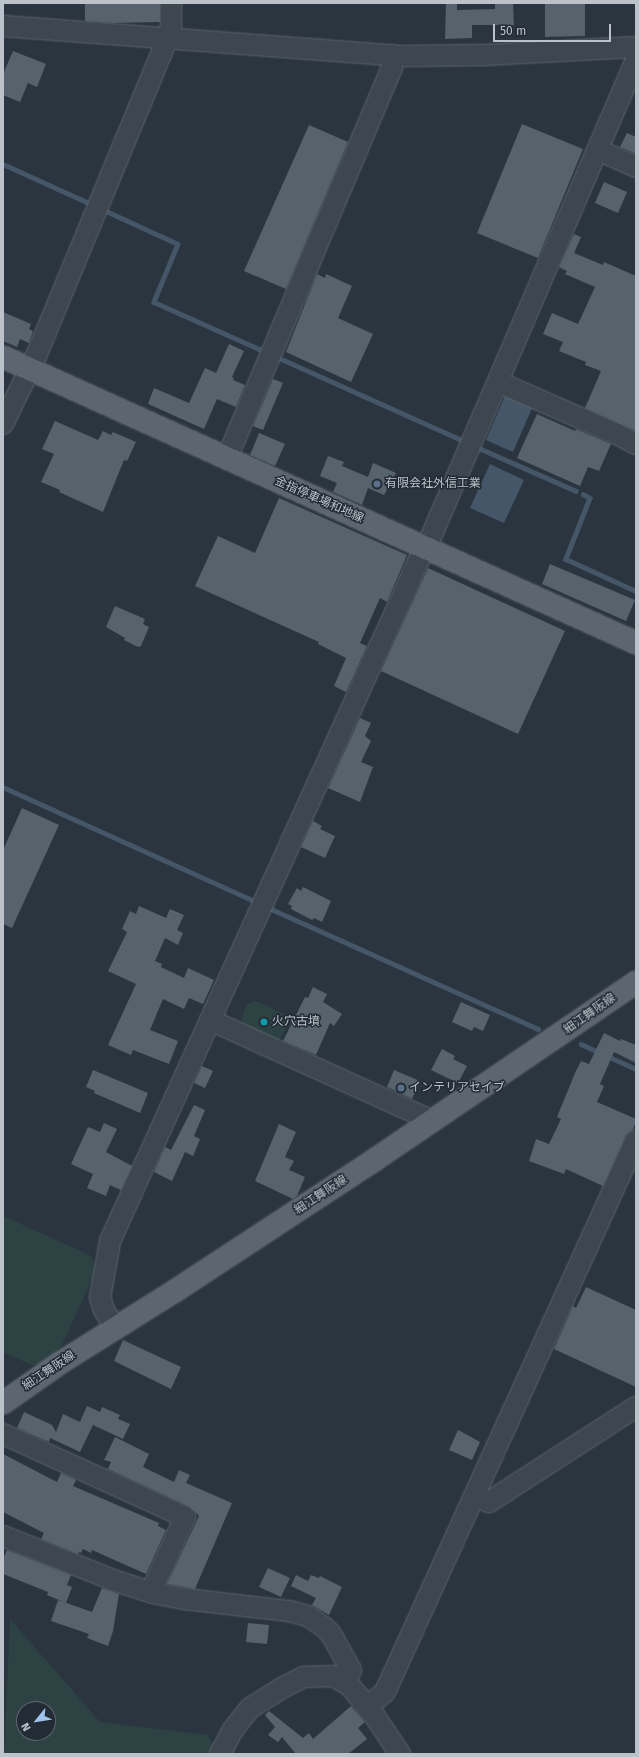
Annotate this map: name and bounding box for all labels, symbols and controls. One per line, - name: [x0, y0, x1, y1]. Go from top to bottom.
- scale bar: [495, 16, 613, 42]
- text: 50 m: [500, 24, 526, 38]
- street label: 金指停車場和地線: [272, 474, 366, 526]
- place label: 有限会社外信工業: [385, 477, 481, 491]
- marker: 有限会社外信工業: [372, 479, 382, 489]
- street label: 細江舞阪線: [561, 991, 619, 1037]
- place label: 火穴古墳: [272, 1015, 320, 1029]
- marker: 火穴古墳: [259, 1017, 269, 1027]
- place label: インテリアセイブ: [409, 1081, 505, 1095]
- marker: インテリアセイブ: [396, 1083, 406, 1093]
- street label: 細江舞阪線: [292, 1173, 350, 1217]
- street label: 細江舞阪線: [20, 1348, 78, 1394]
- north arrow: [16, 1701, 56, 1741]
- text: N: [19, 1720, 33, 1733]

